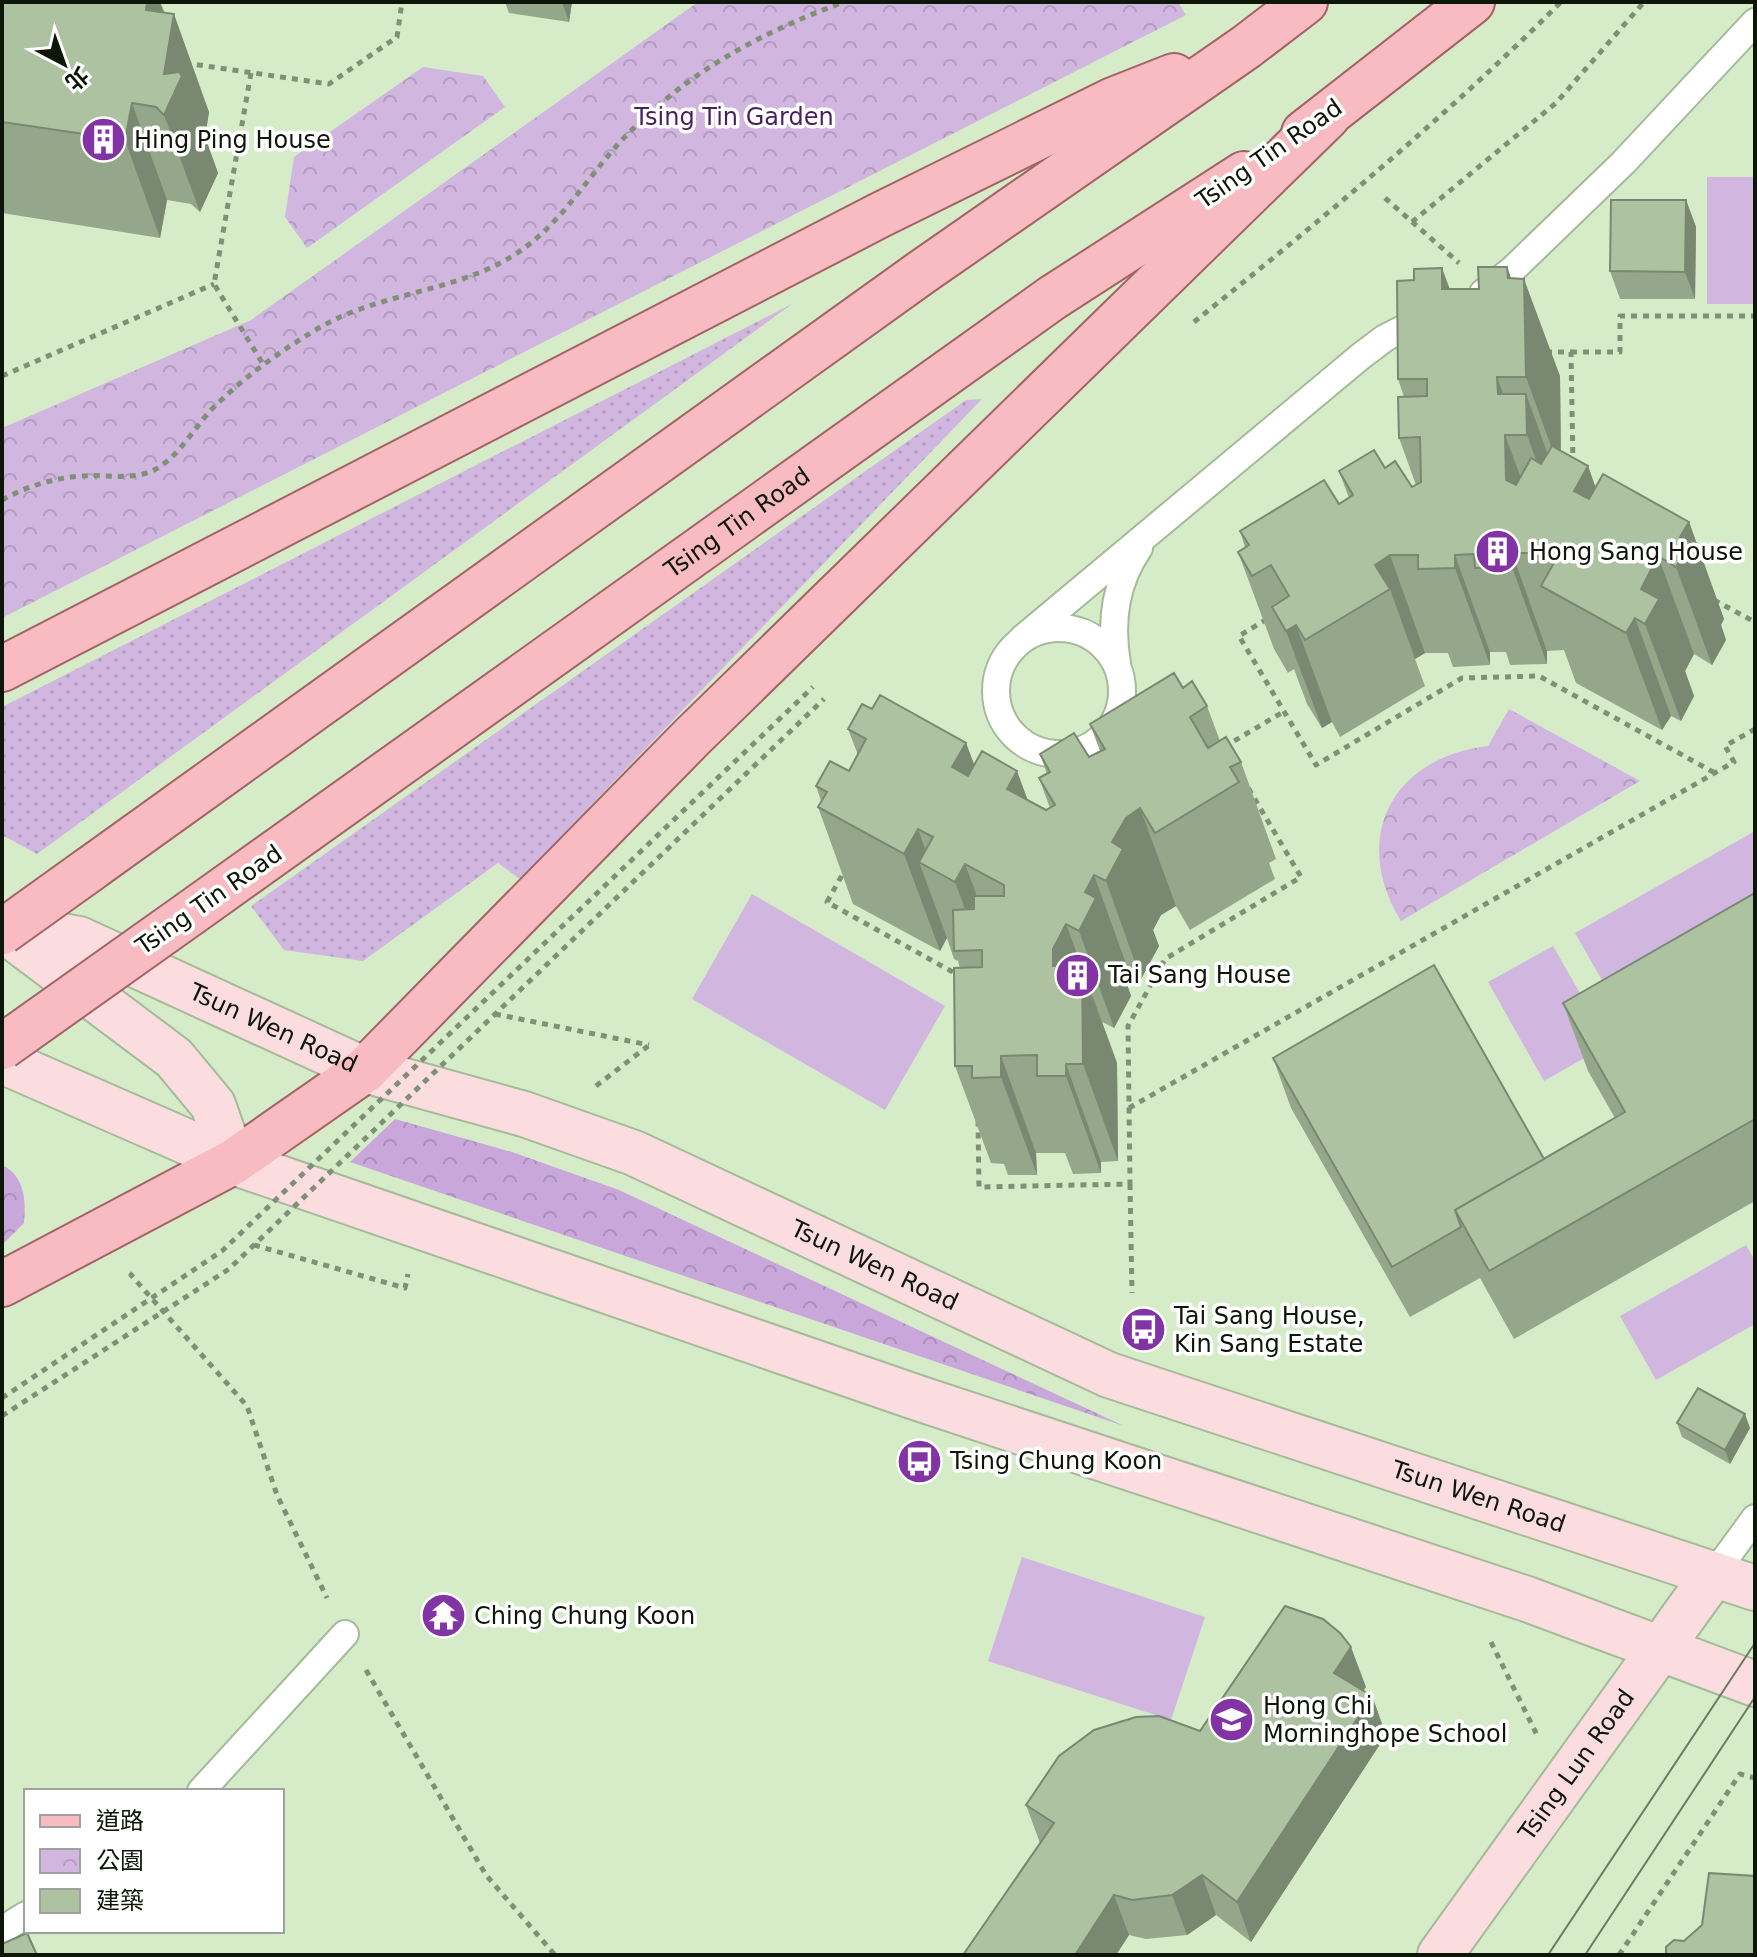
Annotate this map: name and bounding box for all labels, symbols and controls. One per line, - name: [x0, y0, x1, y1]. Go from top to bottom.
- north arrow: [24, 24, 104, 104]
- text: 北: [60, 62, 93, 95]
- street label: Tsing Tin Road: [1190, 93, 1347, 215]
- park label: Tsing Tin Garden: [633, 103, 834, 131]
- building icon: Hing Ping House: [79, 116, 127, 164]
- place label: Hing Ping House: [134, 126, 331, 154]
- street label: Tsing Tin Road: [658, 461, 815, 585]
- building icon: Hong Sang House: [1474, 528, 1522, 576]
- place label: Hong Sang House: [1529, 538, 1743, 566]
- street label: Tsing Tin Road: [130, 839, 287, 961]
- building icon: Tai Sang House: [1053, 951, 1101, 999]
- place label: Tai Sang House: [1107, 961, 1291, 989]
- street label: Tsun Wen Road: [184, 977, 362, 1079]
- street label: Tsun Wen Road: [785, 1214, 963, 1317]
- place label: Tai Sang House, Kin Sang Estate: [1173, 1302, 1365, 1358]
- bus stop icon: Tai Sang House, Kin Sang Estate: [1119, 1306, 1167, 1354]
- bus stop icon: Tsing Chung Koon: [895, 1437, 943, 1485]
- place label: Tsing Chung Koon: [949, 1447, 1162, 1475]
- street label: Tsun Wen Road: [1387, 1455, 1569, 1539]
- temple icon: Ching Chung Koon: [419, 1592, 467, 1640]
- place label: Ching Chung Koon: [474, 1602, 695, 1630]
- street label: Tsing Lun Road: [1512, 1684, 1640, 1847]
- place label: Hong Chi Morninghope School: [1263, 1692, 1507, 1748]
- school or university icon: Hong Chi Morninghope School: [1208, 1696, 1256, 1744]
- legend: [24, 1789, 284, 1933]
- text: 道路: [96, 1807, 144, 1835]
- text: 公園: [96, 1847, 144, 1875]
- text: 建築: [96, 1887, 144, 1915]

